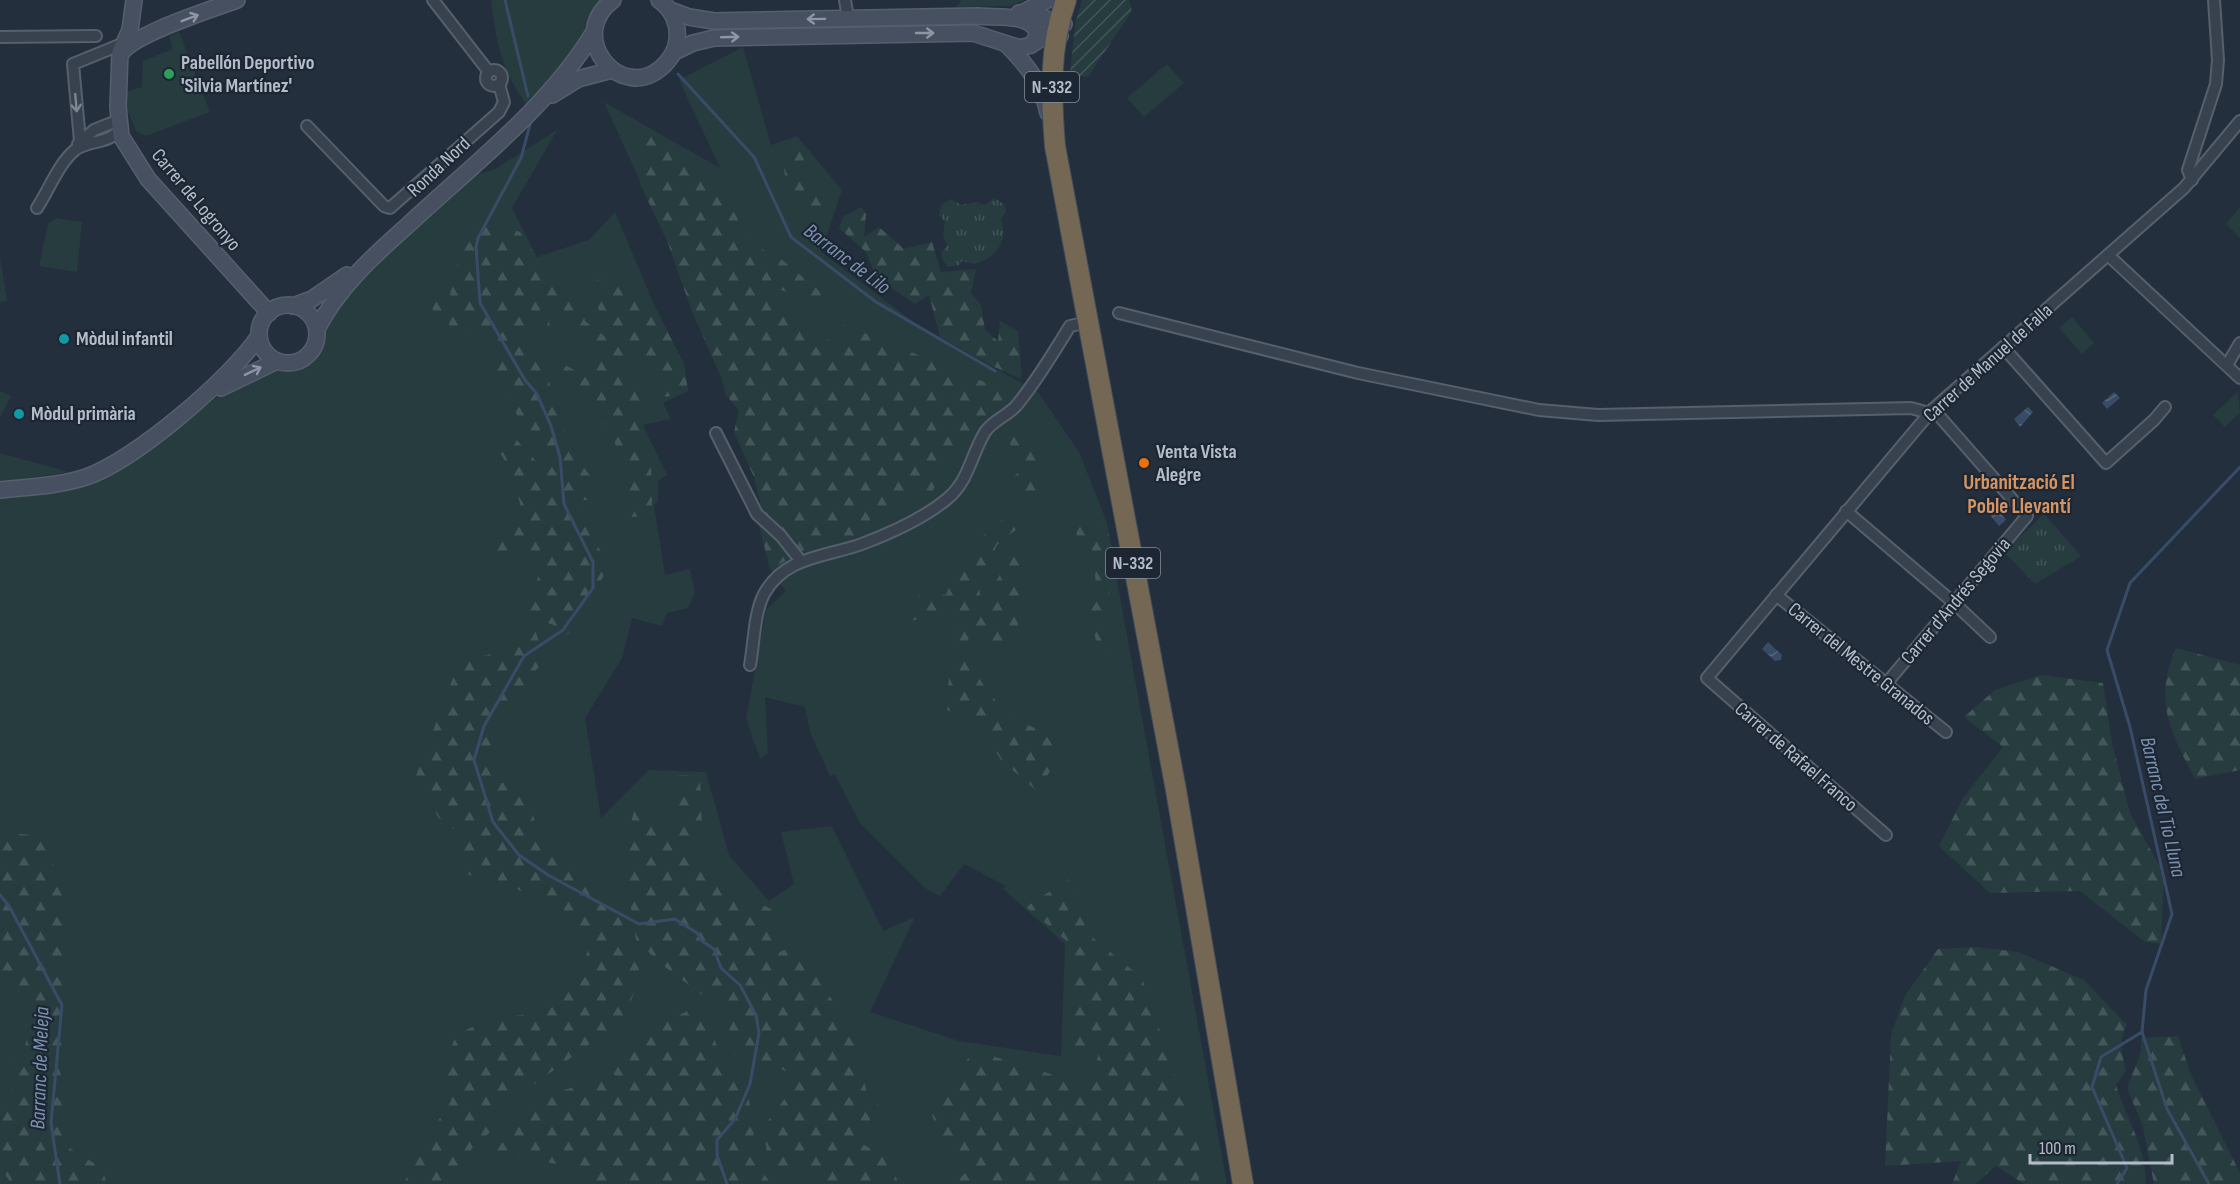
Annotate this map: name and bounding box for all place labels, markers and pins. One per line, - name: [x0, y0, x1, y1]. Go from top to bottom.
- place label: Pabellón Deportivo 'Silvia Martínez': [181, 51, 314, 98]
- marker: Pabellón Deportivo 'Silvia Martínez': [162, 67, 176, 81]
- place label: Mòdul infantil: [76, 327, 173, 351]
- marker: Mòdul infantil: [57, 332, 71, 346]
- place label: Mòdul primària: [31, 402, 136, 426]
- marker: Mòdul primària: [12, 407, 26, 421]
- place label: Venta Vista Alegre: [1155, 440, 1237, 487]
- marker: Venta Vista Alegre: [1137, 456, 1151, 470]

